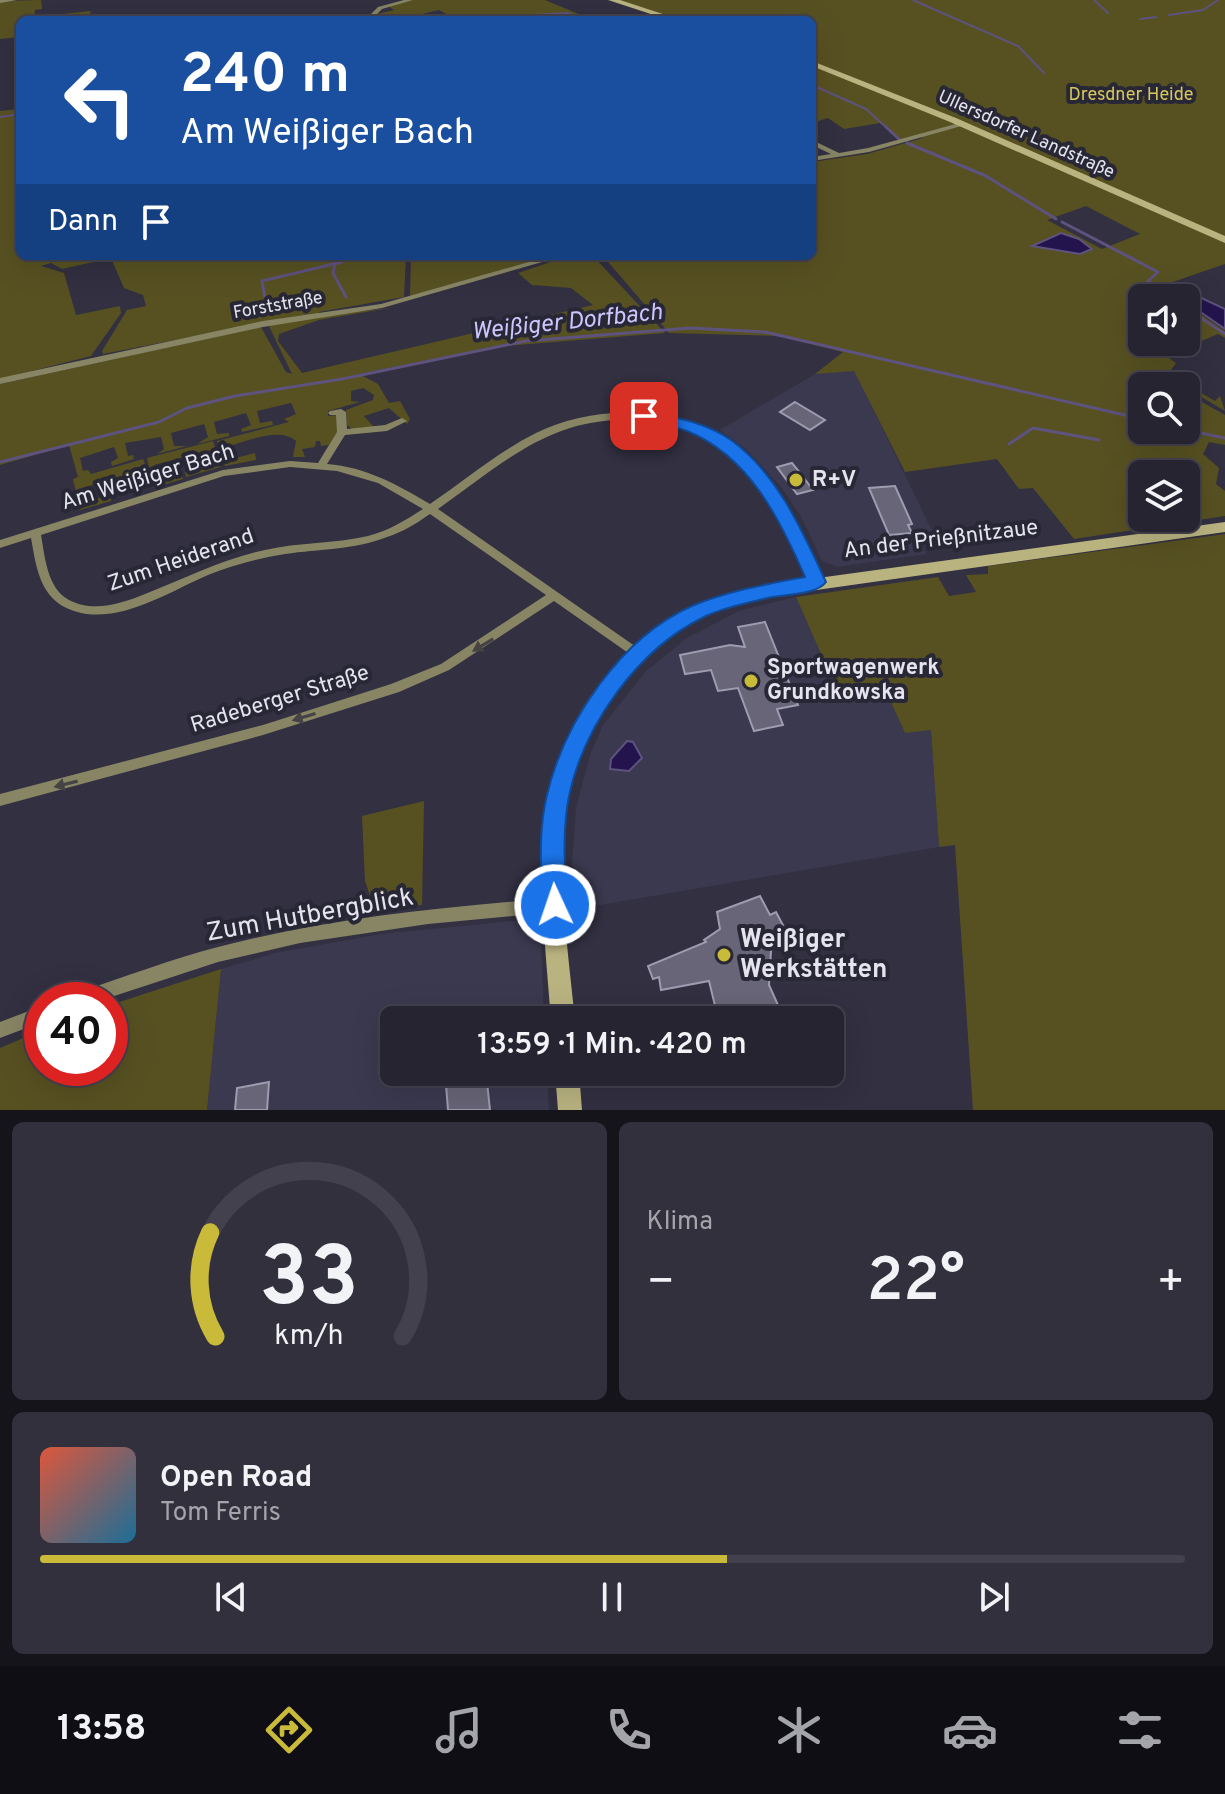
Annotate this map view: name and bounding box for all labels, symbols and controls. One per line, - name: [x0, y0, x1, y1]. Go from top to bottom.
- text: 240 m: [180, 42, 350, 112]
- icon: left: [48, 48, 152, 152]
- park label: Dresdner Heide: [1069, 84, 1193, 107]
- street label: Ullersdorfer Landstraße: [934, 86, 1118, 184]
- text: Am Weißiger Bach: [180, 111, 474, 157]
- icon: arrive: [134, 200, 178, 244]
- text: Dann: [48, 204, 118, 241]
- map controls: [1128, 284, 1200, 532]
- button: sound: [1128, 284, 1200, 356]
- street label: Forststraße: [231, 287, 325, 325]
- water label: Weißiger Dorfbach: [470, 298, 664, 348]
- button: search: [1128, 372, 1200, 444]
- pin: [610, 382, 678, 450]
- icon: arrive: [622, 394, 666, 438]
- street label: Am Weißiger Bach: [58, 439, 238, 517]
- button: layers: [1128, 460, 1200, 532]
- place label: R+V: [812, 467, 856, 494]
- marker: R+V: [787, 471, 805, 489]
- street label: An der Prießnitzaue: [842, 515, 1040, 565]
- street label: Zum Heiderand: [104, 523, 258, 599]
- one-way arrow: [472, 637, 493, 652]
- place label: Sportwagenwerk Grundkowska: [767, 655, 939, 707]
- street label: Radeberger Straße: [187, 660, 373, 740]
- marker: Sportwagenwerk Grundkowska: [742, 672, 760, 690]
- one-way arrow: [292, 712, 316, 724]
- one-way arrow: [54, 779, 79, 791]
- position arrow: [513, 863, 597, 947]
- street label: Zum Hutbergblick: [204, 882, 416, 950]
- place label: Weißiger Werkstätten: [740, 924, 888, 987]
- marker: Weißiger Werkstätten: [715, 946, 733, 964]
- speed limit sign: 40: [24, 982, 128, 1086]
- text: 13:59 · 1 Min. · 420 m: [477, 1027, 747, 1064]
- text: Klima: [647, 1206, 713, 1239]
- text: 33: [259, 1230, 359, 1335]
- text: 22°: [867, 1246, 965, 1322]
- text: −: [647, 1256, 675, 1312]
- text: +: [1157, 1256, 1185, 1312]
- text: km/h: [275, 1319, 344, 1355]
- text: Open Road: [160, 1460, 312, 1497]
- text: Tom Ferris: [160, 1497, 281, 1530]
- icon: previous: [209, 1575, 253, 1619]
- icon: pause: [590, 1575, 634, 1619]
- icon: next: [972, 1575, 1016, 1619]
- icon: directions: [261, 1702, 317, 1758]
- icon: music: [431, 1702, 487, 1758]
- icon: phone: [601, 1702, 657, 1758]
- icon: climate: [771, 1702, 827, 1758]
- icon: car: [942, 1702, 998, 1758]
- icon: filters: [1112, 1702, 1168, 1758]
- text: 13:58: [57, 1707, 146, 1753]

